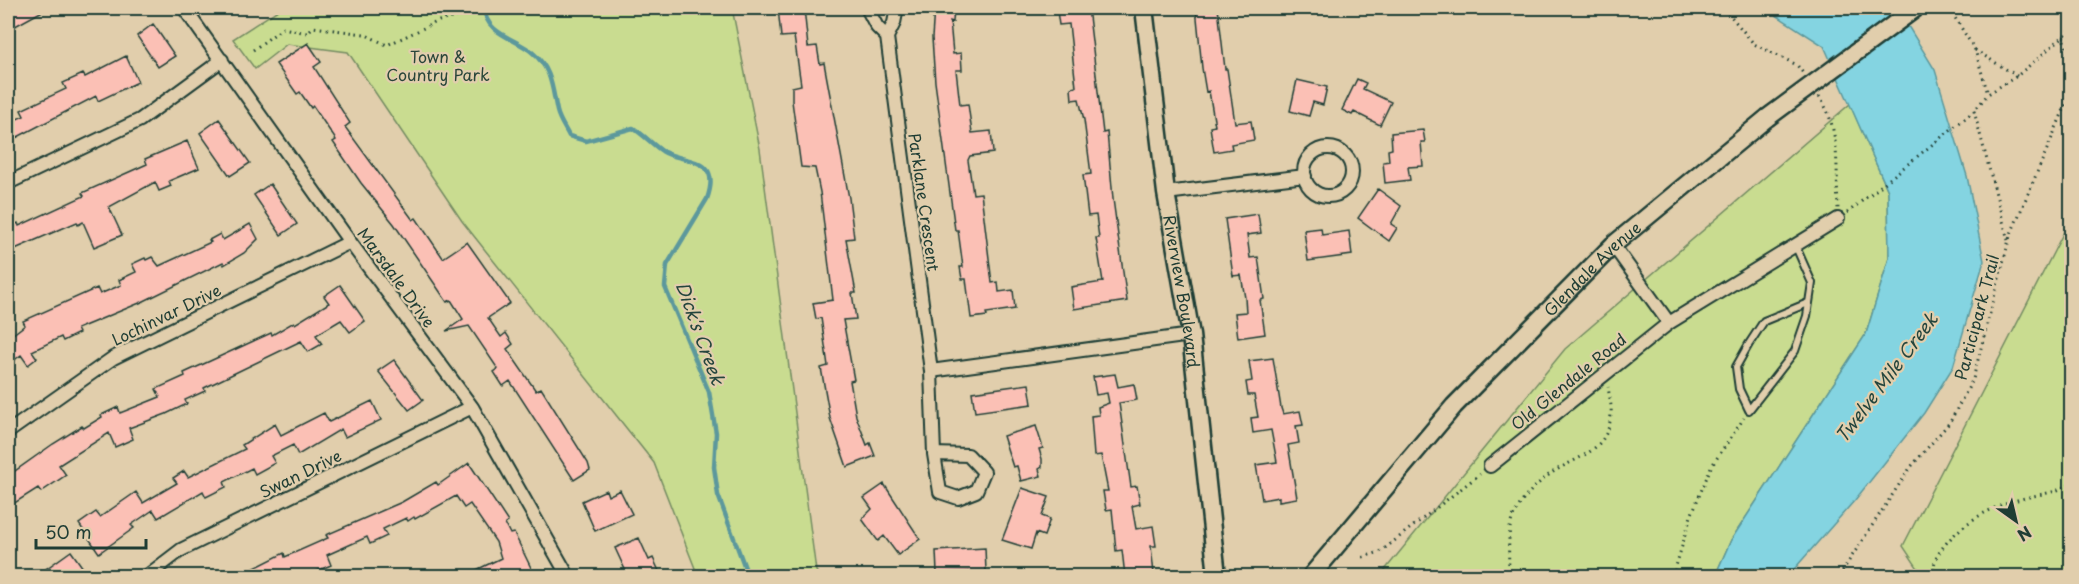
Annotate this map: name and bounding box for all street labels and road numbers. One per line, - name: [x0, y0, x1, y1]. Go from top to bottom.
- street label: Parklane Crescent: [903, 131, 947, 273]
- street label: Riverview Boulevard: [1158, 213, 1206, 369]
- street label: Glendale Avenue: [1537, 215, 1646, 321]
- street label: Marsdale Drive: [352, 222, 442, 332]
- street label: Participark Trail: [1948, 251, 2004, 383]
- street label: Lochinvar Drive: [107, 277, 225, 351]
- street label: Old Glendale Road: [1505, 327, 1631, 435]
- street label: Swan Drive: [255, 443, 345, 503]

